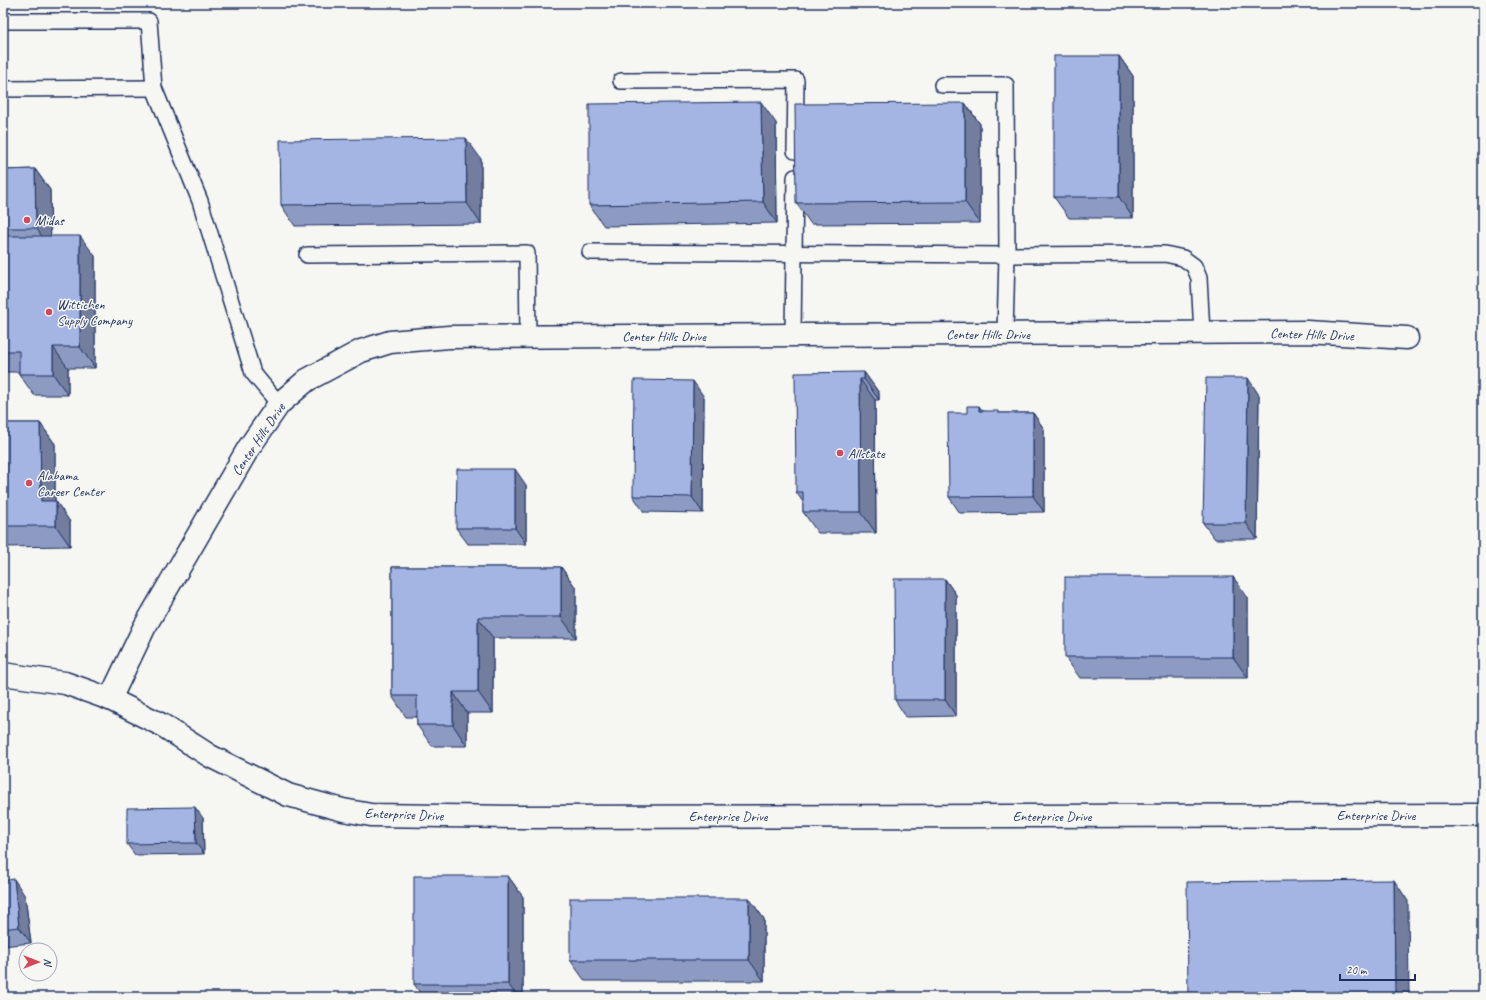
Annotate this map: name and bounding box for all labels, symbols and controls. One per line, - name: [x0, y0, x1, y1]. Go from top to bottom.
- place label: Midas: [35, 212, 65, 229]
- marker: Midas: [22, 215, 32, 225]
- place label: Wittichen Supply Company: [57, 296, 133, 329]
- marker: Wittichen Supply Company: [44, 307, 54, 317]
- street label: Center Hills Drive: [1270, 325, 1355, 345]
- street label: Center Hills Drive: [946, 326, 1031, 343]
- street label: Center Hills Drive: [622, 328, 707, 345]
- street label: Center Hills Drive: [228, 399, 290, 479]
- place label: Allstate: [848, 445, 886, 462]
- marker: Allstate: [835, 448, 845, 458]
- place label: Alabama Career Center: [37, 467, 105, 500]
- marker: Alabama Career Center: [24, 478, 34, 488]
- street label: Enterprise Drive: [364, 805, 445, 824]
- street label: Enterprise Drive: [1337, 807, 1417, 824]
- street label: Enterprise Drive: [689, 808, 769, 825]
- street label: Enterprise Drive: [1013, 808, 1093, 825]
- north arrow: [18, 942, 58, 982]
- scale bar: [1340, 956, 1415, 982]
- text: N: [41, 959, 55, 968]
- text: 20 m: [1346, 962, 1368, 978]

